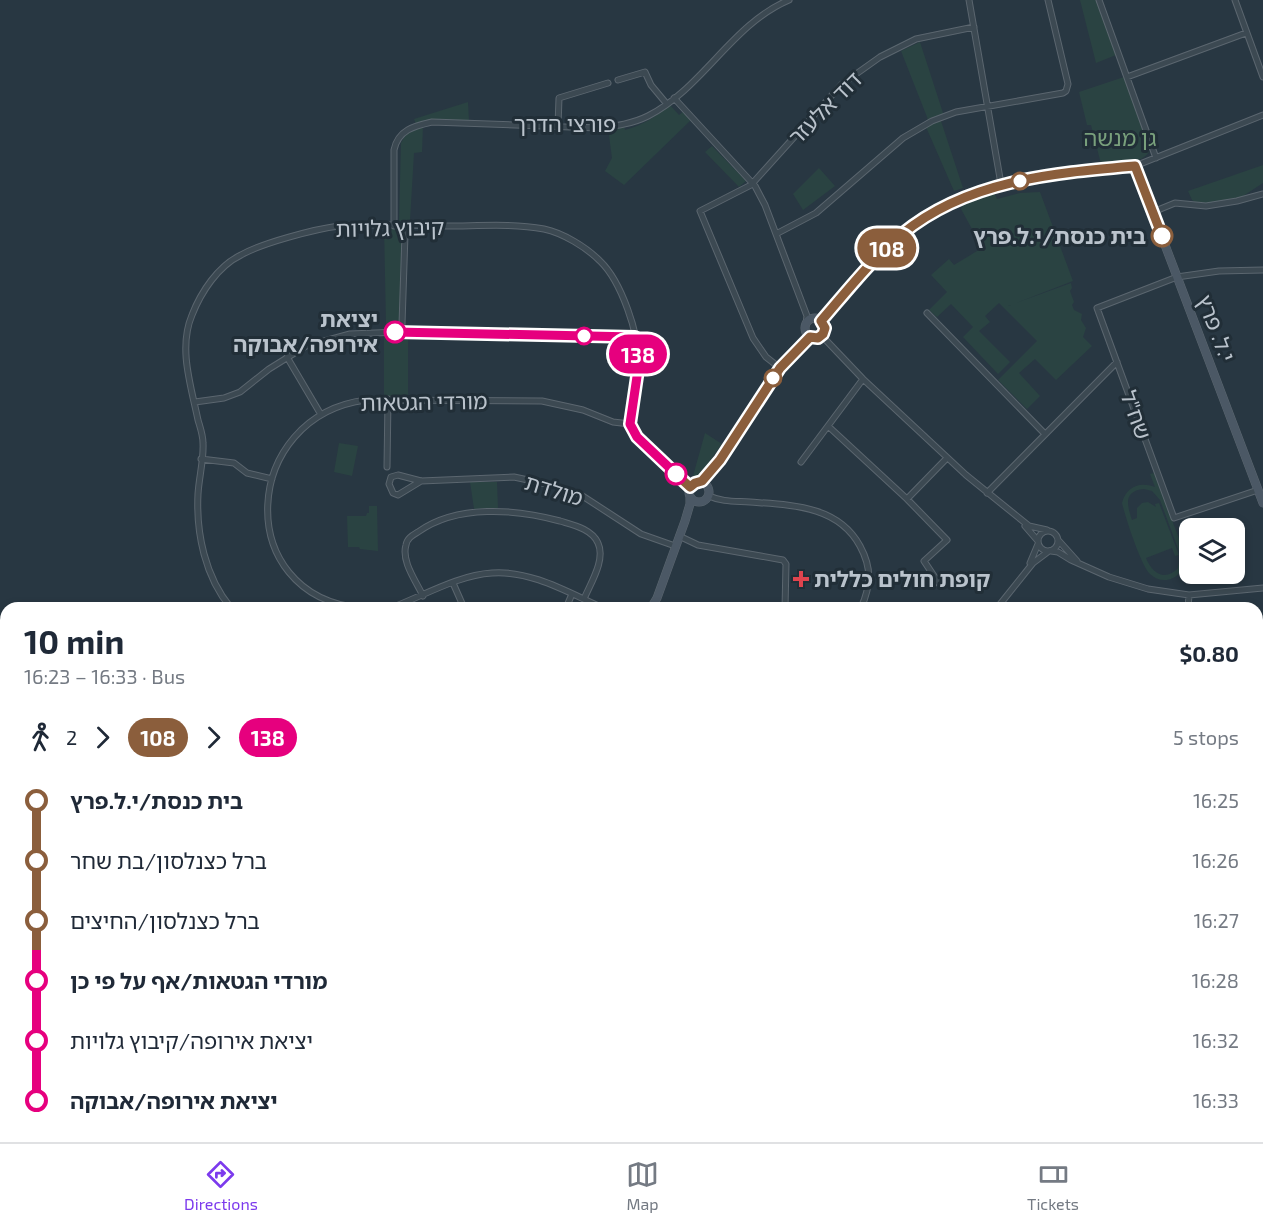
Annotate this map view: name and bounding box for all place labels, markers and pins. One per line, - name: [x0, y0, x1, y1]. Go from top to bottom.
- unlabelled marker: [1011, 172, 1029, 190]
- place label: בית כנסת/י.ל.פרץ: [973, 222, 1146, 248]
- marker: בית כנסת/י.ל.פרץ: [1151, 225, 1173, 247]
- place label: יציאת אירופה/אבוקה: [233, 305, 378, 356]
- marker: יציאת אירופה/אבוקה: [384, 321, 406, 343]
- unlabelled marker: [575, 327, 593, 345]
- unlabelled marker: [764, 369, 782, 387]
- unlabelled marker: [665, 463, 687, 485]
- place label: קופת חולים כללית: [814, 565, 990, 591]
- marker: קופת חולים כללית: [792, 570, 810, 588]

